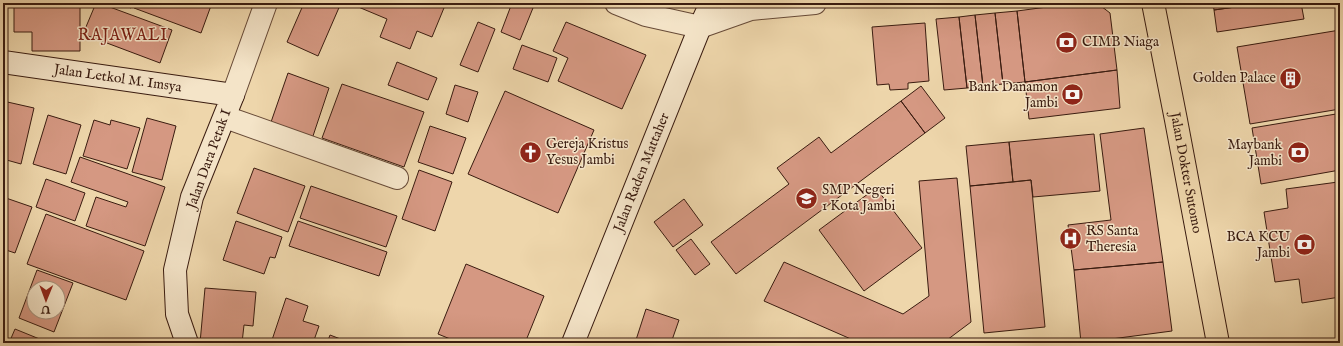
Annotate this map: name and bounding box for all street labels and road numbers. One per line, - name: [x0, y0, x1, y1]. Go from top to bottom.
- street label: Jalan Letkol M. Imsya: [51, 60, 184, 97]
- street label: Jalan Dara Petak I: [182, 107, 235, 213]
- street label: Jalan Dokter Sutomo: [1165, 109, 1206, 235]
- street label: Jalan Raden Mattaher: [609, 110, 674, 236]

